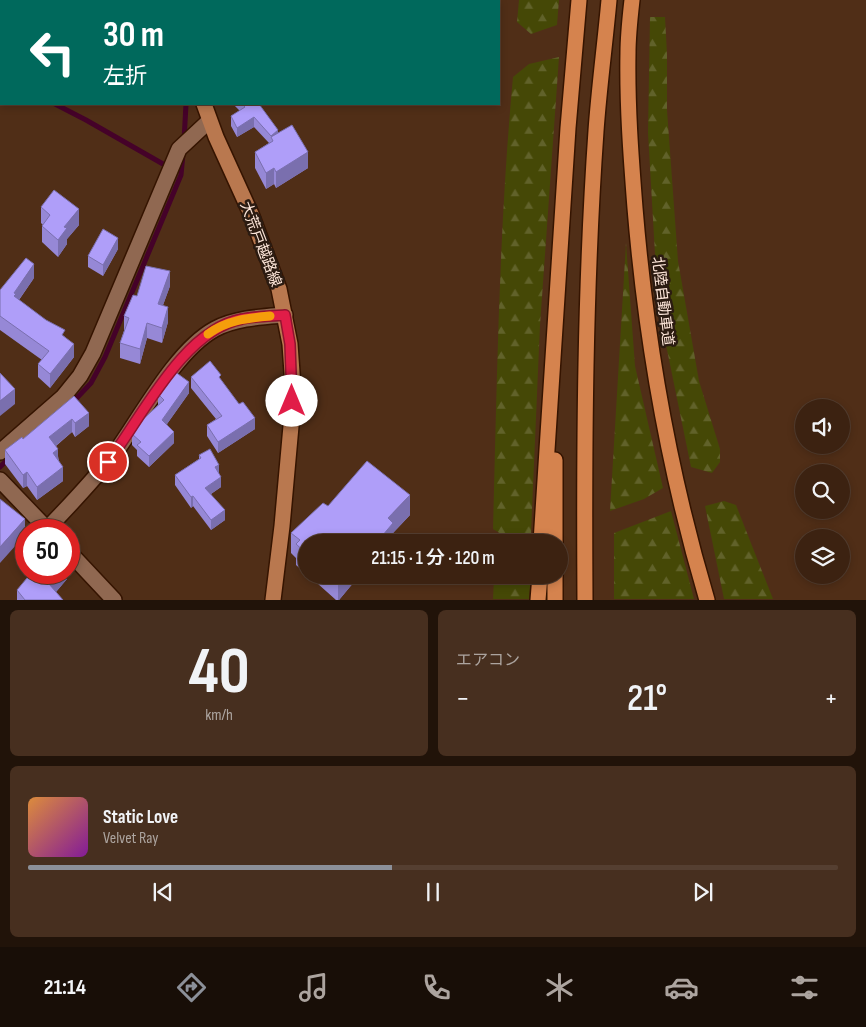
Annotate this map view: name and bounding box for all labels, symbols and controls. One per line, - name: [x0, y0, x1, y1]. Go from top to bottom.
- text: 30 m: [103, 14, 164, 57]
- icon: left: [20, 20, 85, 85]
- text: 左折: [103, 63, 147, 90]
- street label: 大荒戸越路線: [236, 199, 286, 290]
- street label: 北陸自動車道: [648, 255, 677, 347]
- position arrow: [265, 374, 317, 426]
- map controls: [795, 399, 850, 584]
- button: sound: [795, 399, 850, 454]
- pin: [87, 441, 129, 483]
- icon: arrive: [94, 448, 122, 476]
- button: search: [795, 464, 850, 519]
- speed limit sign: 50: [15, 519, 80, 584]
- button: layers: [795, 529, 850, 584]
- text: 21:15 · 1 分 · 120 m: [371, 547, 495, 570]
- text: 40: [188, 634, 250, 712]
- text: エアコン: [456, 651, 520, 670]
- text: 21°: [627, 676, 667, 721]
- text: −: [456, 682, 470, 715]
- text: +: [824, 682, 838, 715]
- text: km/h: [205, 706, 233, 725]
- text: Static Love: [103, 806, 178, 829]
- text: Velvet Ray: [103, 829, 158, 848]
- icon: previous: [149, 878, 177, 906]
- icon: pause: [419, 878, 447, 906]
- icon: next: [689, 878, 717, 906]
- icon: directions: [174, 970, 209, 1005]
- icon: music: [296, 970, 331, 1005]
- icon: phone: [419, 970, 454, 1005]
- icon: climate: [542, 970, 577, 1005]
- icon: car: [664, 970, 699, 1005]
- icon: filters: [787, 970, 822, 1005]
- text: 21:14: [44, 974, 86, 1001]

